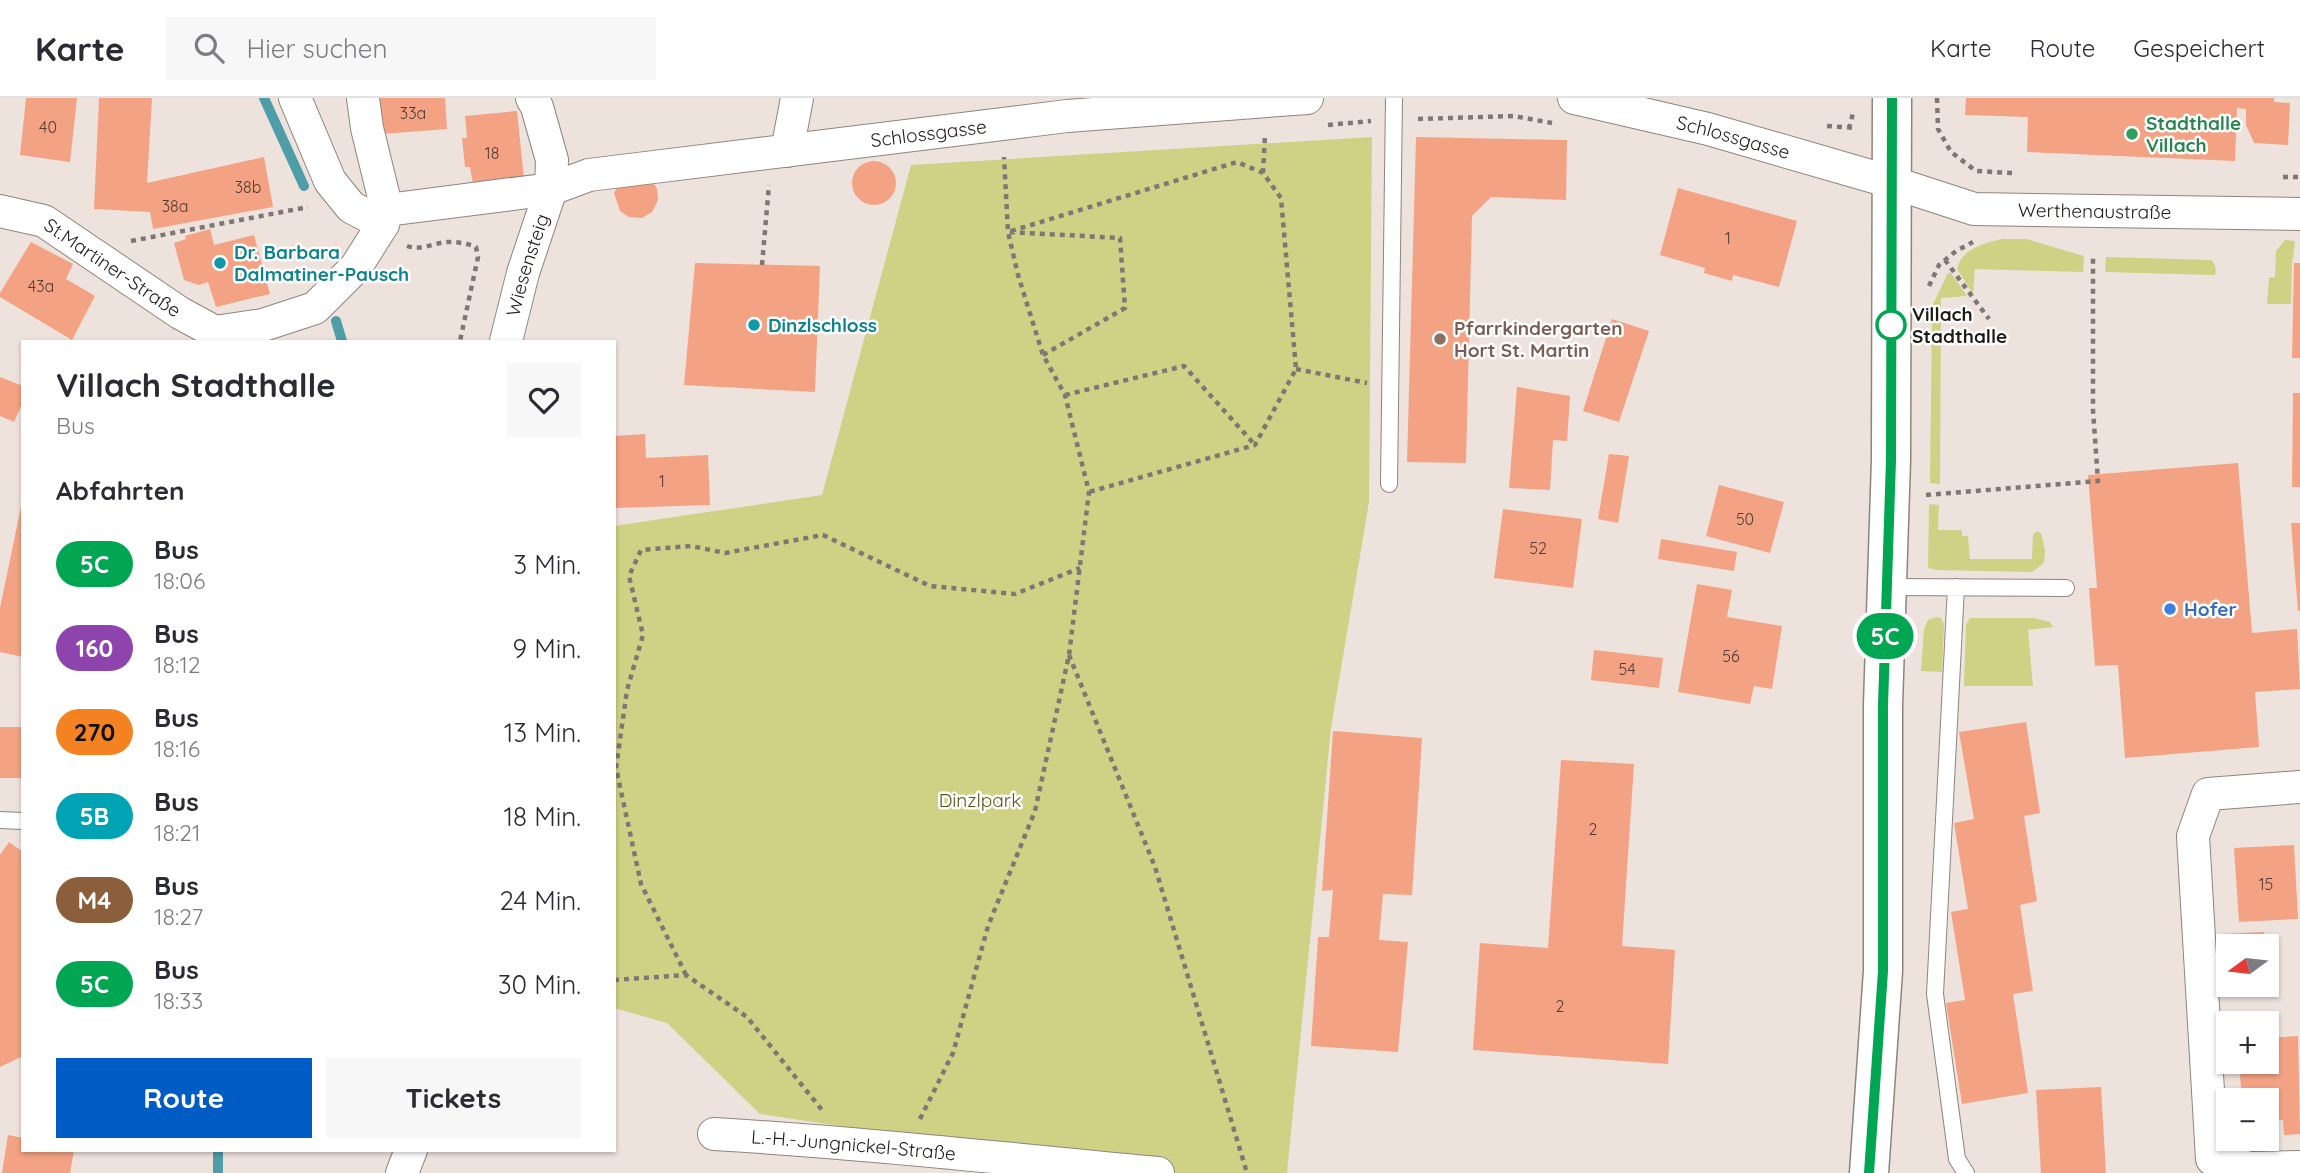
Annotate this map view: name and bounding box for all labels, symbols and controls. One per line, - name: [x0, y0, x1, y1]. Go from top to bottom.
- search box: [166, 17, 656, 80]
- text: Karte: [35, 28, 124, 69]
- icon: search: [190, 29, 228, 67]
- text: Hier suchen: [246, 32, 388, 65]
- text: Karte: [1930, 33, 1992, 63]
- text: Route: [2030, 33, 2095, 63]
- text: Gespeichert: [2133, 33, 2265, 63]
- house number: 33a: [400, 103, 426, 123]
- street label: Schlossgasse: [1674, 110, 1793, 164]
- place label: Stadthalle Villach: [2146, 111, 2241, 157]
- street label: Schlossgasse: [869, 114, 988, 152]
- house number: 40: [39, 117, 57, 137]
- marker: Stadthalle Villach: [2124, 126, 2140, 142]
- house number: 18: [485, 143, 499, 163]
- house number: 38b: [235, 177, 261, 197]
- house number: 38a: [162, 196, 188, 216]
- street label: Werthenaustraße: [2018, 198, 2172, 224]
- street label: Wiesensteig: [501, 211, 554, 319]
- street label: St.Martiner-Straße: [40, 213, 186, 322]
- house number: 1: [1725, 228, 1731, 248]
- place label: Dr. Barbara Dalmatiner-Pausch: [234, 240, 409, 286]
- marker: Dr. Barbara Dalmatiner-Pausch: [212, 255, 228, 271]
- house number: 43a: [28, 276, 54, 296]
- place label: Villach Stadthalle: [1912, 302, 2007, 348]
- marker: Villach Stadthalle: [1876, 310, 1906, 340]
- place label: Dinzlschloss: [768, 313, 877, 337]
- place label: Pfarrkindergarten Hort St. Martin: [1454, 316, 1622, 362]
- marker: Dinzlschloss: [746, 317, 762, 333]
- marker: Pfarrkindergarten Hort St. Martin: [1432, 331, 1448, 347]
- button: heart: [507, 363, 581, 437]
- text: Villach Stadthalle: [56, 364, 336, 405]
- text: Bus: [56, 411, 95, 440]
- house number: 1: [659, 471, 665, 491]
- text: Abfahrten: [56, 474, 185, 507]
- house number: 50: [1736, 509, 1754, 529]
- text: Bus: [154, 533, 199, 566]
- house number: 52: [1529, 538, 1547, 558]
- text: 3 Min.: [513, 548, 581, 581]
- text: 5C: [80, 549, 109, 579]
- text: 18:06: [154, 566, 205, 595]
- place label: Hofer: [2184, 597, 2237, 621]
- marker: Hofer: [2162, 601, 2178, 617]
- line badge: 5C: [1854, 613, 1916, 659]
- text: Bus: [154, 617, 199, 650]
- text: 5C: [1871, 621, 1899, 651]
- text: 9 Min.: [513, 632, 581, 665]
- text: 160: [76, 633, 113, 663]
- house number: 56: [1722, 646, 1740, 666]
- text: 18:12: [154, 650, 200, 679]
- house number: 54: [1618, 659, 1636, 679]
- text: Bus: [154, 701, 199, 734]
- text: 13 Min.: [504, 716, 581, 749]
- text: 270: [74, 717, 115, 747]
- text: 18:16: [154, 734, 200, 763]
- text: Bus: [154, 785, 199, 818]
- park label: Dinzlpark: [939, 788, 1021, 812]
- text: 18 Min.: [503, 800, 581, 833]
- text: 5B: [80, 801, 109, 831]
- text: 18:21: [154, 818, 200, 847]
- house number: 2: [1589, 819, 1598, 839]
- text: Bus: [154, 869, 199, 902]
- house number: 15: [2259, 874, 2273, 894]
- text: 24 Min.: [499, 884, 581, 917]
- text: M4: [78, 885, 111, 915]
- text: 18:27: [154, 902, 203, 931]
- north arrow: [2216, 934, 2278, 998]
- map controls: [2216, 934, 2279, 1151]
- text: Bus: [154, 953, 199, 986]
- text: 30 Min.: [498, 968, 581, 1001]
- text: 5C: [80, 969, 109, 999]
- text: 18:33: [154, 986, 203, 1015]
- house number: 2: [1556, 996, 1565, 1016]
- button: +: [2216, 1011, 2279, 1074]
- button: Route: [56, 1058, 312, 1138]
- button: Tickets: [326, 1058, 581, 1138]
- button: −: [2216, 1088, 2279, 1151]
- street label: L.-H.-Jungnickel-Straße: [751, 1124, 957, 1165]

